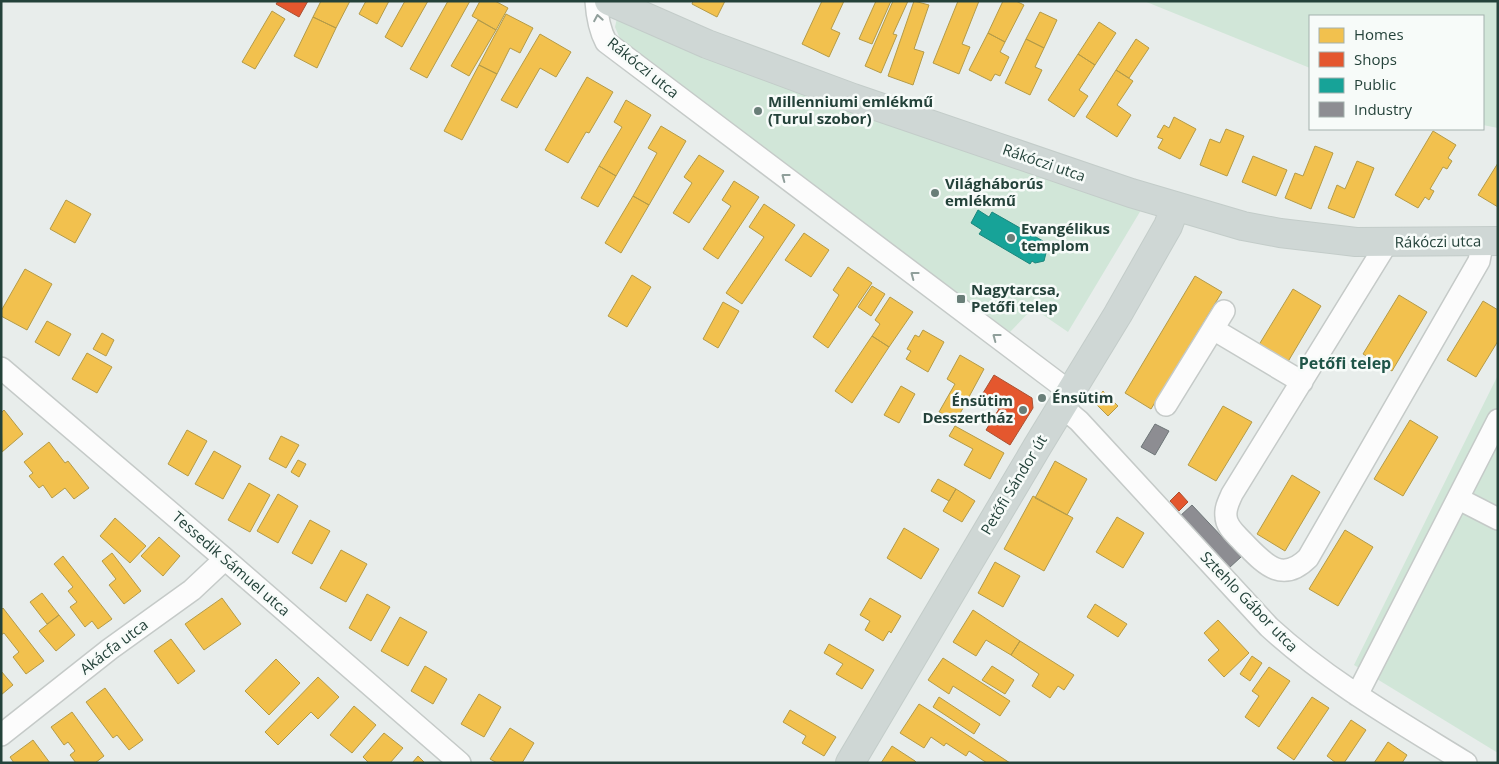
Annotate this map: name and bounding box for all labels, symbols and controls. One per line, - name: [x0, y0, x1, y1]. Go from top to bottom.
- one-way arrow: [594, 13, 604, 22]
- legend: [1309, 15, 1484, 130]
- text: Homes: [1354, 24, 1404, 44]
- street label: Rákóczi utca: [604, 32, 684, 102]
- text: Shops: [1354, 49, 1397, 69]
- text: Public: [1354, 74, 1396, 94]
- place label: Millenniumi emlékmű (Turul szobor): [768, 91, 933, 128]
- text: Industry: [1354, 99, 1412, 119]
- marker: Millenniumi emlékmű (Turul szobor): [752, 105, 764, 117]
- street label: Rákóczi utca: [1000, 139, 1088, 186]
- place label: Világháborús emlékmű: [945, 173, 1043, 210]
- one-way arrow: [782, 175, 791, 183]
- marker: Világháborús emlékmű: [929, 187, 941, 199]
- place label: Evangélikus templom: [1021, 218, 1110, 255]
- street label: Rákóczi utca: [1395, 230, 1481, 252]
- marker: Evangélikus templom: [1005, 232, 1017, 244]
- one-way arrow: [911, 273, 920, 281]
- place label: Nagytarcsa, Petőfi telep: [971, 279, 1060, 316]
- marker: Nagytarcsa, Petőfi telep: [955, 293, 967, 305]
- one-way arrow: [992, 334, 1002, 343]
- district label: Petőfi telep: [1299, 352, 1391, 374]
- place label: Énsütim: [1052, 387, 1113, 407]
- place label: Énsütim Desszertház: [922, 390, 1013, 427]
- marker: Énsütim: [1036, 392, 1048, 404]
- marker: Énsütim Desszertház: [1017, 404, 1029, 416]
- street label: Petőfi Sándor út: [975, 431, 1051, 538]
- street label: Tessedik Sámuel utca: [169, 507, 295, 620]
- street label: Sztehlo Gábor utca: [1197, 547, 1303, 656]
- street label: Akácfa utca: [75, 614, 151, 678]

